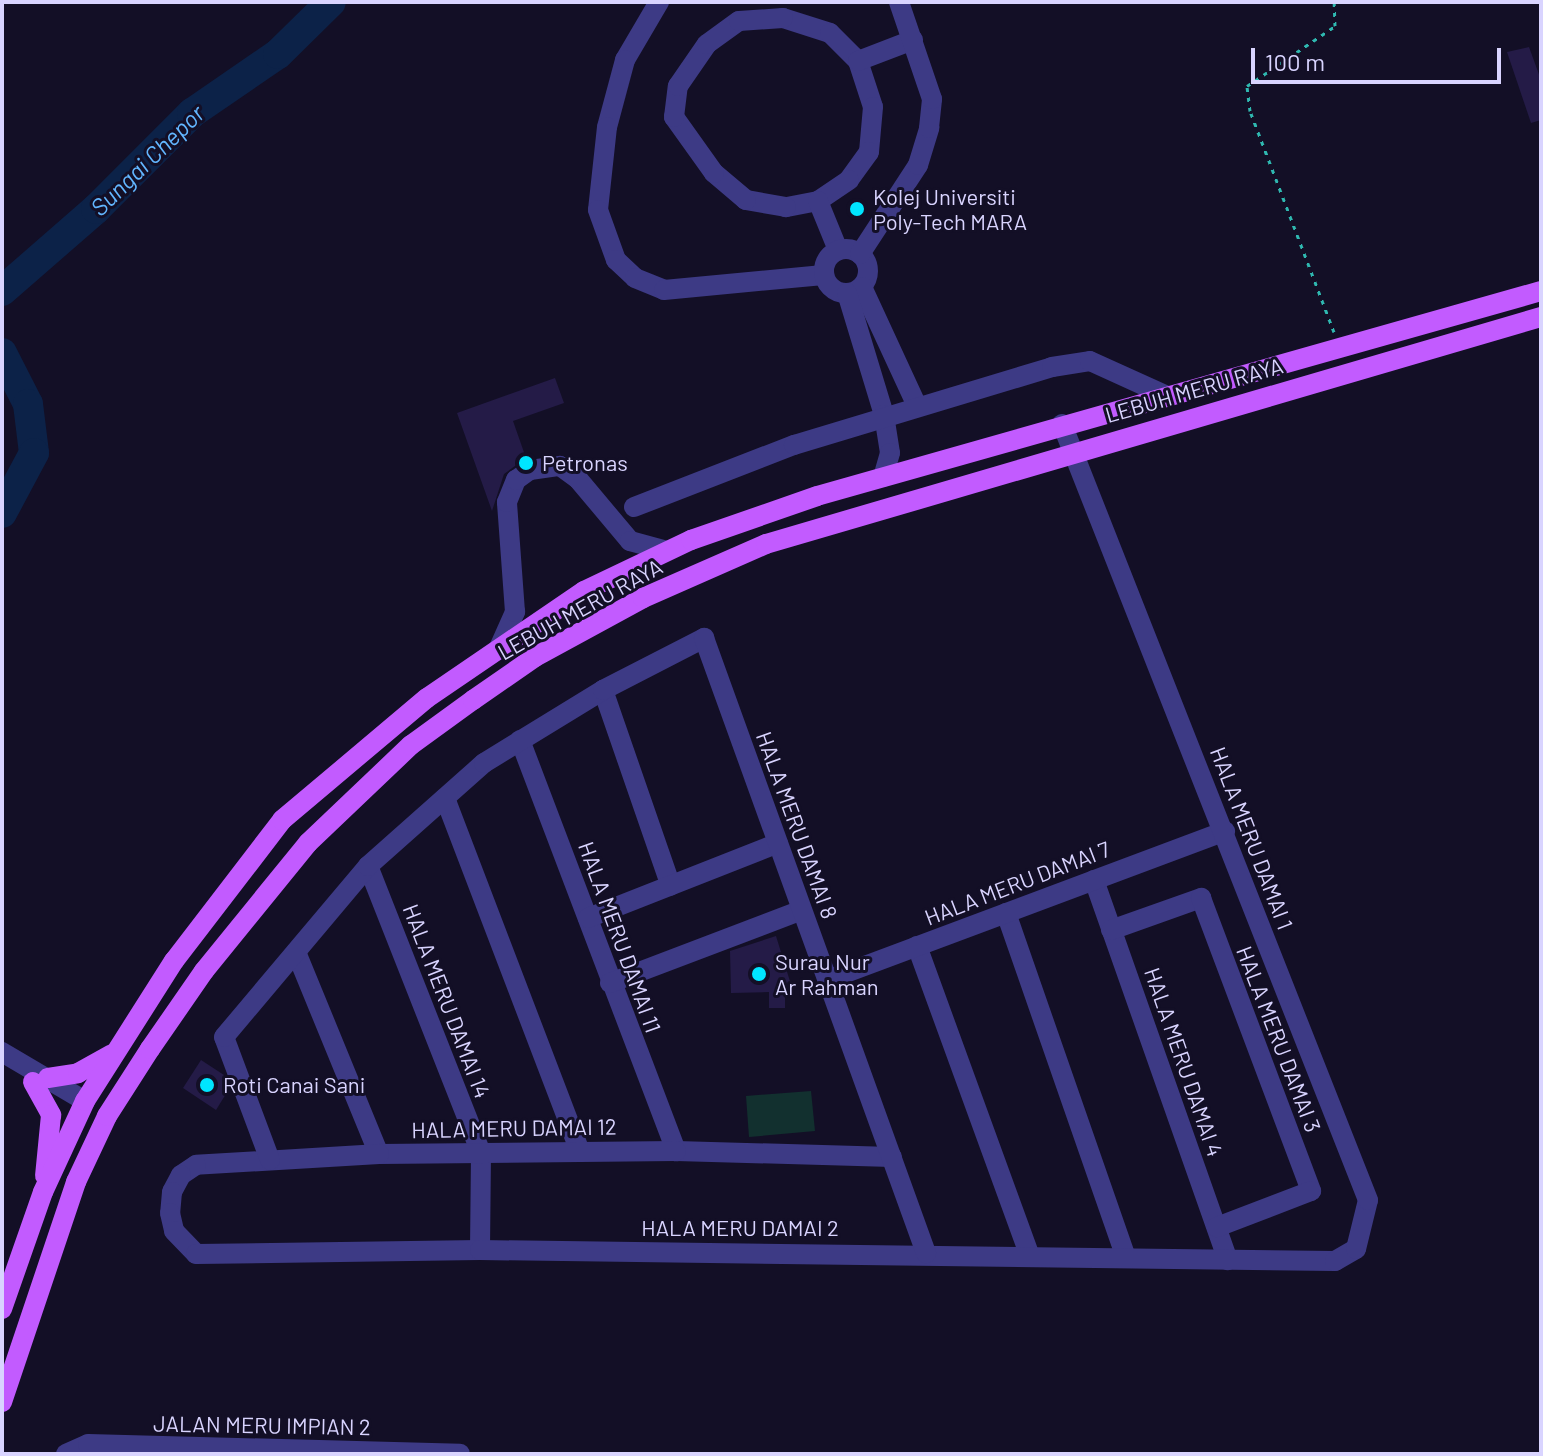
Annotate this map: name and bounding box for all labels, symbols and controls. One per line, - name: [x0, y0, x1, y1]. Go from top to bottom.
- scale bar: [1255, 32, 1505, 82]
- text: 100 m: [1265, 47, 1325, 76]
- water label: Sungai Chepor: [84, 99, 210, 221]
- place label: Kolej Universiti Poly-Tech MARA: [873, 183, 1027, 234]
- marker: Kolej Universiti Poly-Tech MARA: [848, 200, 866, 218]
- street label: LEBUH MERU RAYA: [1102, 352, 1286, 428]
- place label: Petronas: [542, 450, 628, 476]
- marker: Petronas: [517, 454, 535, 472]
- street label: LEBUH MERU RAYA: [493, 553, 667, 665]
- street label: HALA MERU DAMAI 8: [751, 728, 843, 922]
- street label: HALA MERU DAMAI 1: [1205, 743, 1299, 933]
- street label: HALA MERU DAMAI 7: [921, 836, 1113, 930]
- street label: HALA MERU DAMAI 11: [573, 838, 667, 1036]
- street label: HALA MERU DAMAI 14: [398, 900, 496, 1102]
- street label: HALA MERU DAMAI 3: [1231, 942, 1327, 1136]
- place label: Surau Nur Ar Rahman: [775, 948, 879, 1000]
- street label: HALA MERU DAMAI 4: [1139, 964, 1229, 1160]
- marker: Surau Nur Ar Rahman: [750, 965, 768, 983]
- place label: Roti Canai Sani: [223, 1072, 365, 1098]
- marker: Roti Canai Sani: [198, 1076, 216, 1094]
- street label: HALA MERU DAMAI 12: [411, 1113, 617, 1143]
- street label: HALA MERU DAMAI 2: [641, 1215, 839, 1241]
- street label: JALAN MERU IMPIAN 2: [153, 1410, 371, 1440]

